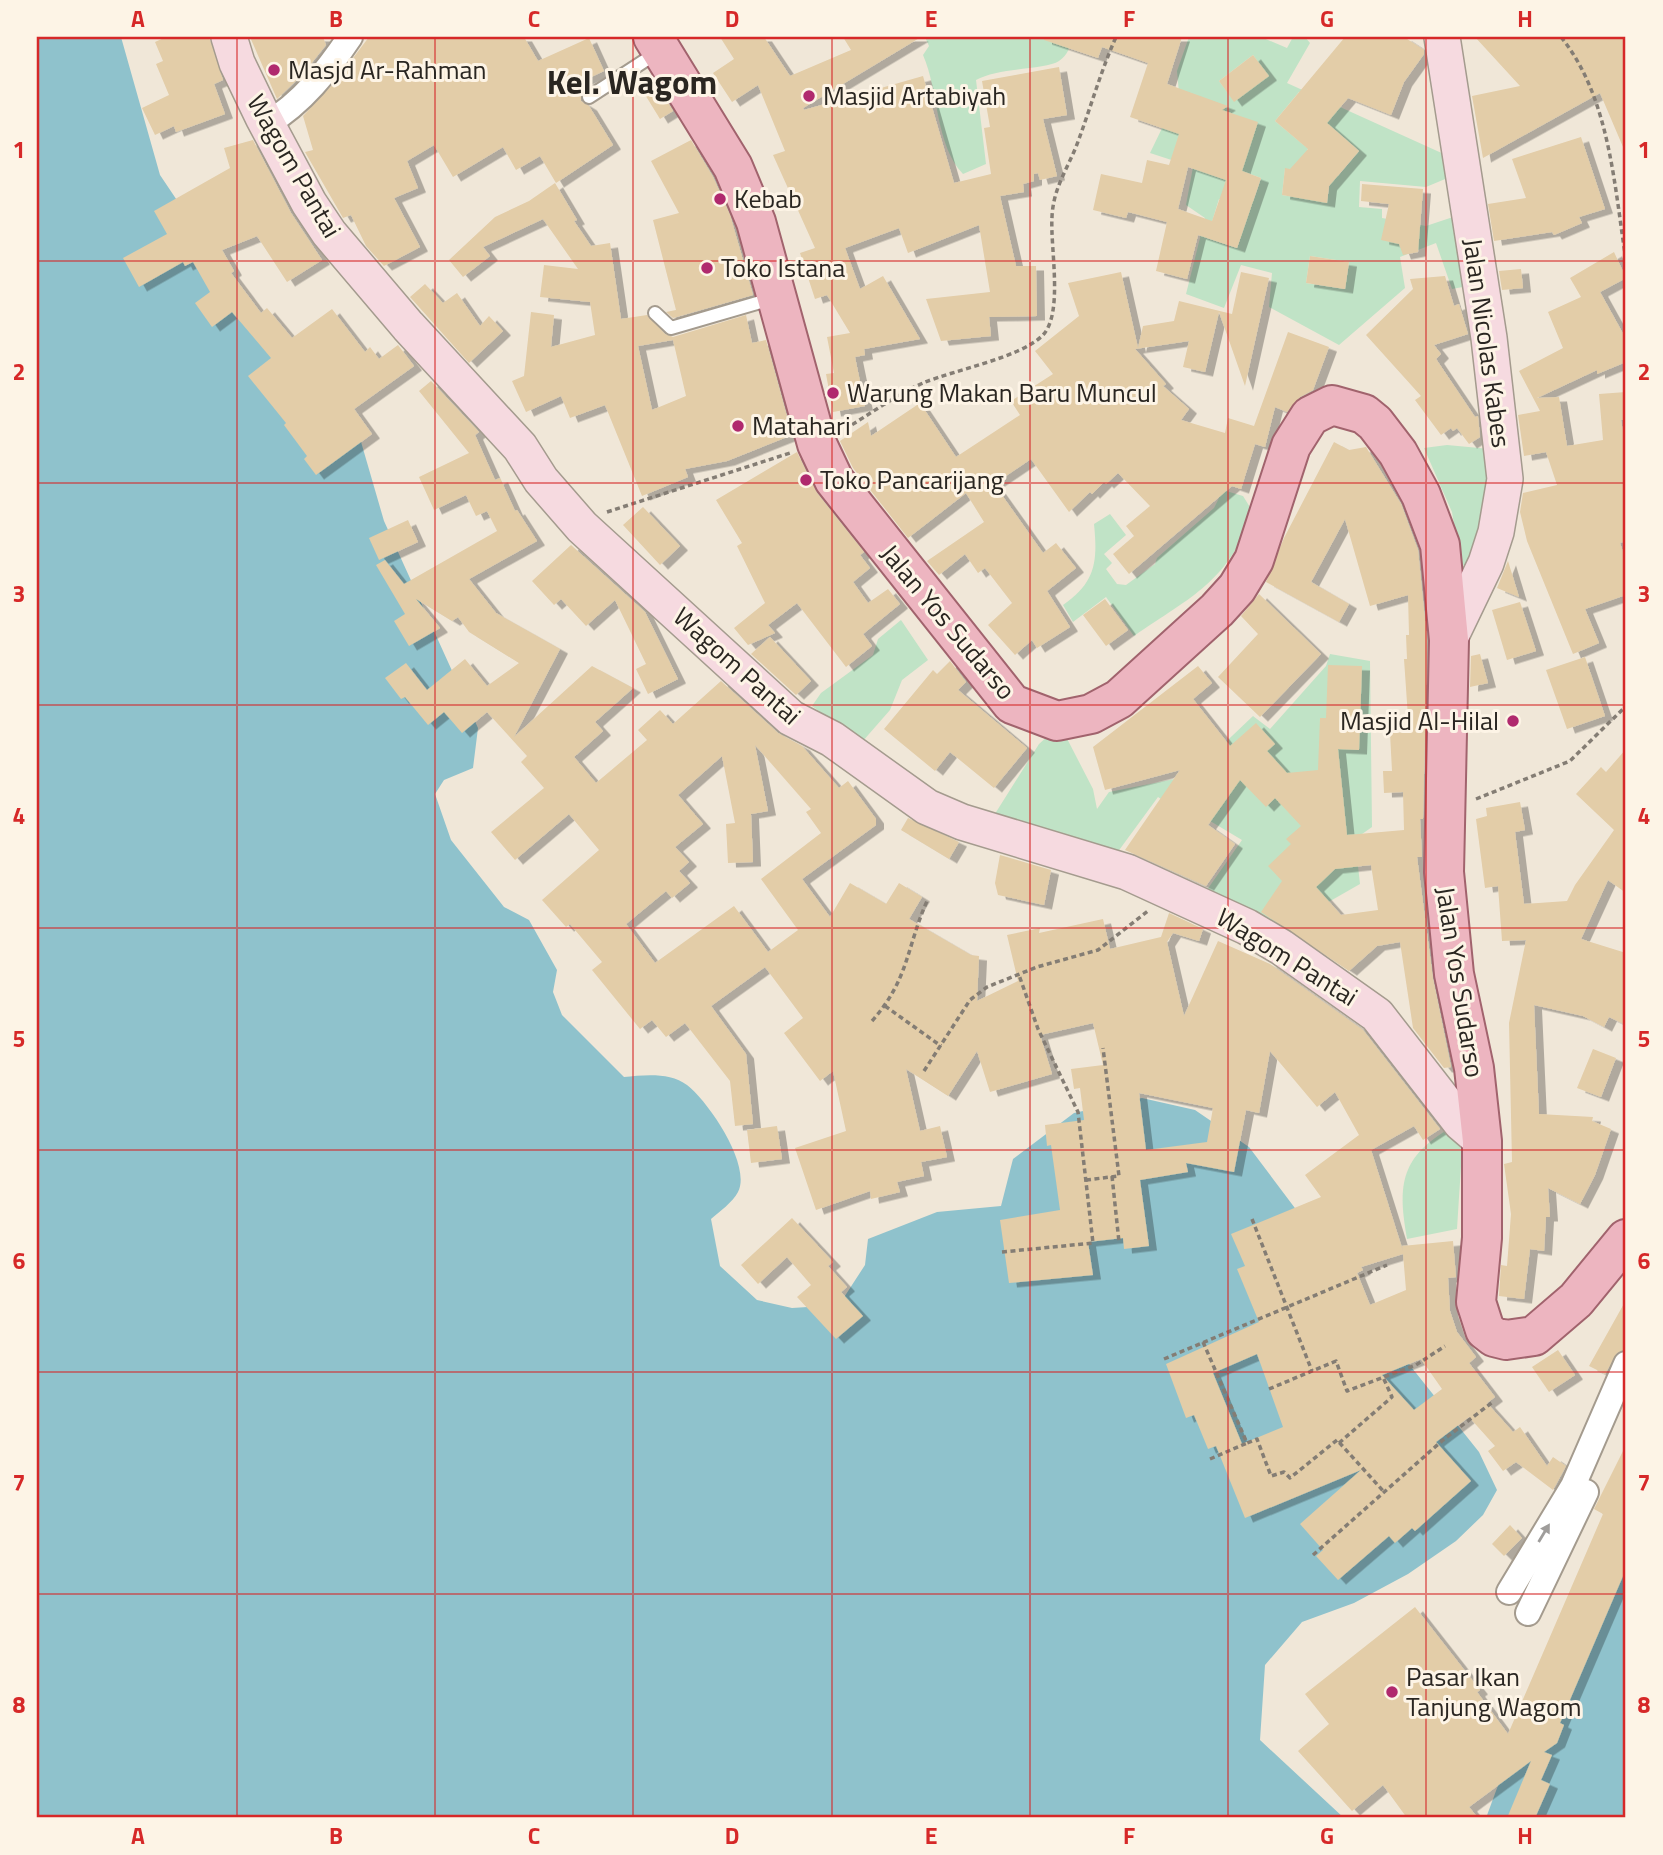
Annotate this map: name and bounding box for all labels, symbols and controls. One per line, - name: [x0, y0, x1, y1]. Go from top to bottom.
- text: A: [131, 1, 145, 36]
- text: B: [329, 1, 343, 36]
- text: C: [528, 1, 540, 36]
- text: D: [725, 1, 739, 36]
- text: E: [925, 1, 937, 36]
- text: F: [1123, 1, 1135, 36]
- text: G: [1320, 1, 1334, 36]
- text: H: [1517, 1, 1533, 36]
- place label: Masjd Ar-Rahman: [288, 50, 487, 89]
- district label: Kel. Wagom: [547, 57, 717, 107]
- marker: Masjd Ar-Rahman: [266, 62, 282, 78]
- place label: Masjid Artabiyah: [823, 76, 1006, 115]
- street label: Wagom Pantai: [237, 87, 351, 245]
- marker: Masjid Artabiyah: [801, 88, 817, 104]
- text: 1: [13, 132, 25, 167]
- text: 1: [1638, 132, 1650, 167]
- place label: Kebab: [734, 179, 802, 218]
- marker: Kebab: [712, 191, 728, 207]
- street label: Jalan Nicolas Kabes: [1454, 236, 1521, 450]
- place label: Toko Istana: [721, 248, 845, 287]
- marker: Toko Istana: [699, 260, 715, 276]
- text: 2: [13, 354, 25, 389]
- text: 2: [1638, 354, 1650, 389]
- place label: Warung Makan Baru Muncul: [847, 373, 1157, 412]
- marker: Warung Makan Baru Muncul: [825, 385, 841, 401]
- place label: Matahari: [752, 406, 851, 445]
- marker: Matahari: [730, 418, 746, 434]
- place label: Toko Pancarijang: [820, 460, 1004, 499]
- marker: Toko Pancarijang: [798, 472, 814, 488]
- street label: Jalan Yos Sudarso: [872, 535, 1025, 708]
- text: 3: [13, 576, 25, 611]
- text: 3: [1638, 576, 1650, 611]
- street label: Wagom Pantai: [665, 598, 810, 734]
- place label: Masjid Al-Hilal: [1340, 701, 1499, 740]
- marker: Masjid Al-Hilal: [1505, 713, 1521, 729]
- text: 4: [13, 798, 25, 833]
- text: 4: [1638, 798, 1650, 833]
- street label: Jalan Yos Sudarso: [1426, 884, 1495, 1080]
- street label: Wagom Pantai: [1209, 898, 1366, 1016]
- text: 5: [13, 1021, 25, 1056]
- text: 5: [1638, 1021, 1650, 1056]
- text: 6: [13, 1243, 26, 1278]
- text: 6: [1638, 1243, 1651, 1278]
- text: 7: [13, 1465, 25, 1500]
- text: 7: [1638, 1465, 1650, 1500]
- one-way arrow: [1538, 1524, 1551, 1543]
- place label: Pasar Ikan Tanjung Wagom: [1406, 1657, 1581, 1726]
- marker: Pasar Ikan Tanjung Wagom: [1384, 1684, 1400, 1700]
- text: 8: [13, 1687, 26, 1722]
- text: 8: [1638, 1687, 1651, 1722]
- text: A: [131, 1818, 145, 1853]
- text: B: [329, 1818, 343, 1853]
- text: C: [528, 1818, 540, 1853]
- text: D: [725, 1818, 739, 1853]
- text: E: [925, 1818, 937, 1853]
- text: F: [1123, 1818, 1135, 1853]
- text: G: [1320, 1818, 1334, 1853]
- text: H: [1517, 1818, 1533, 1853]

